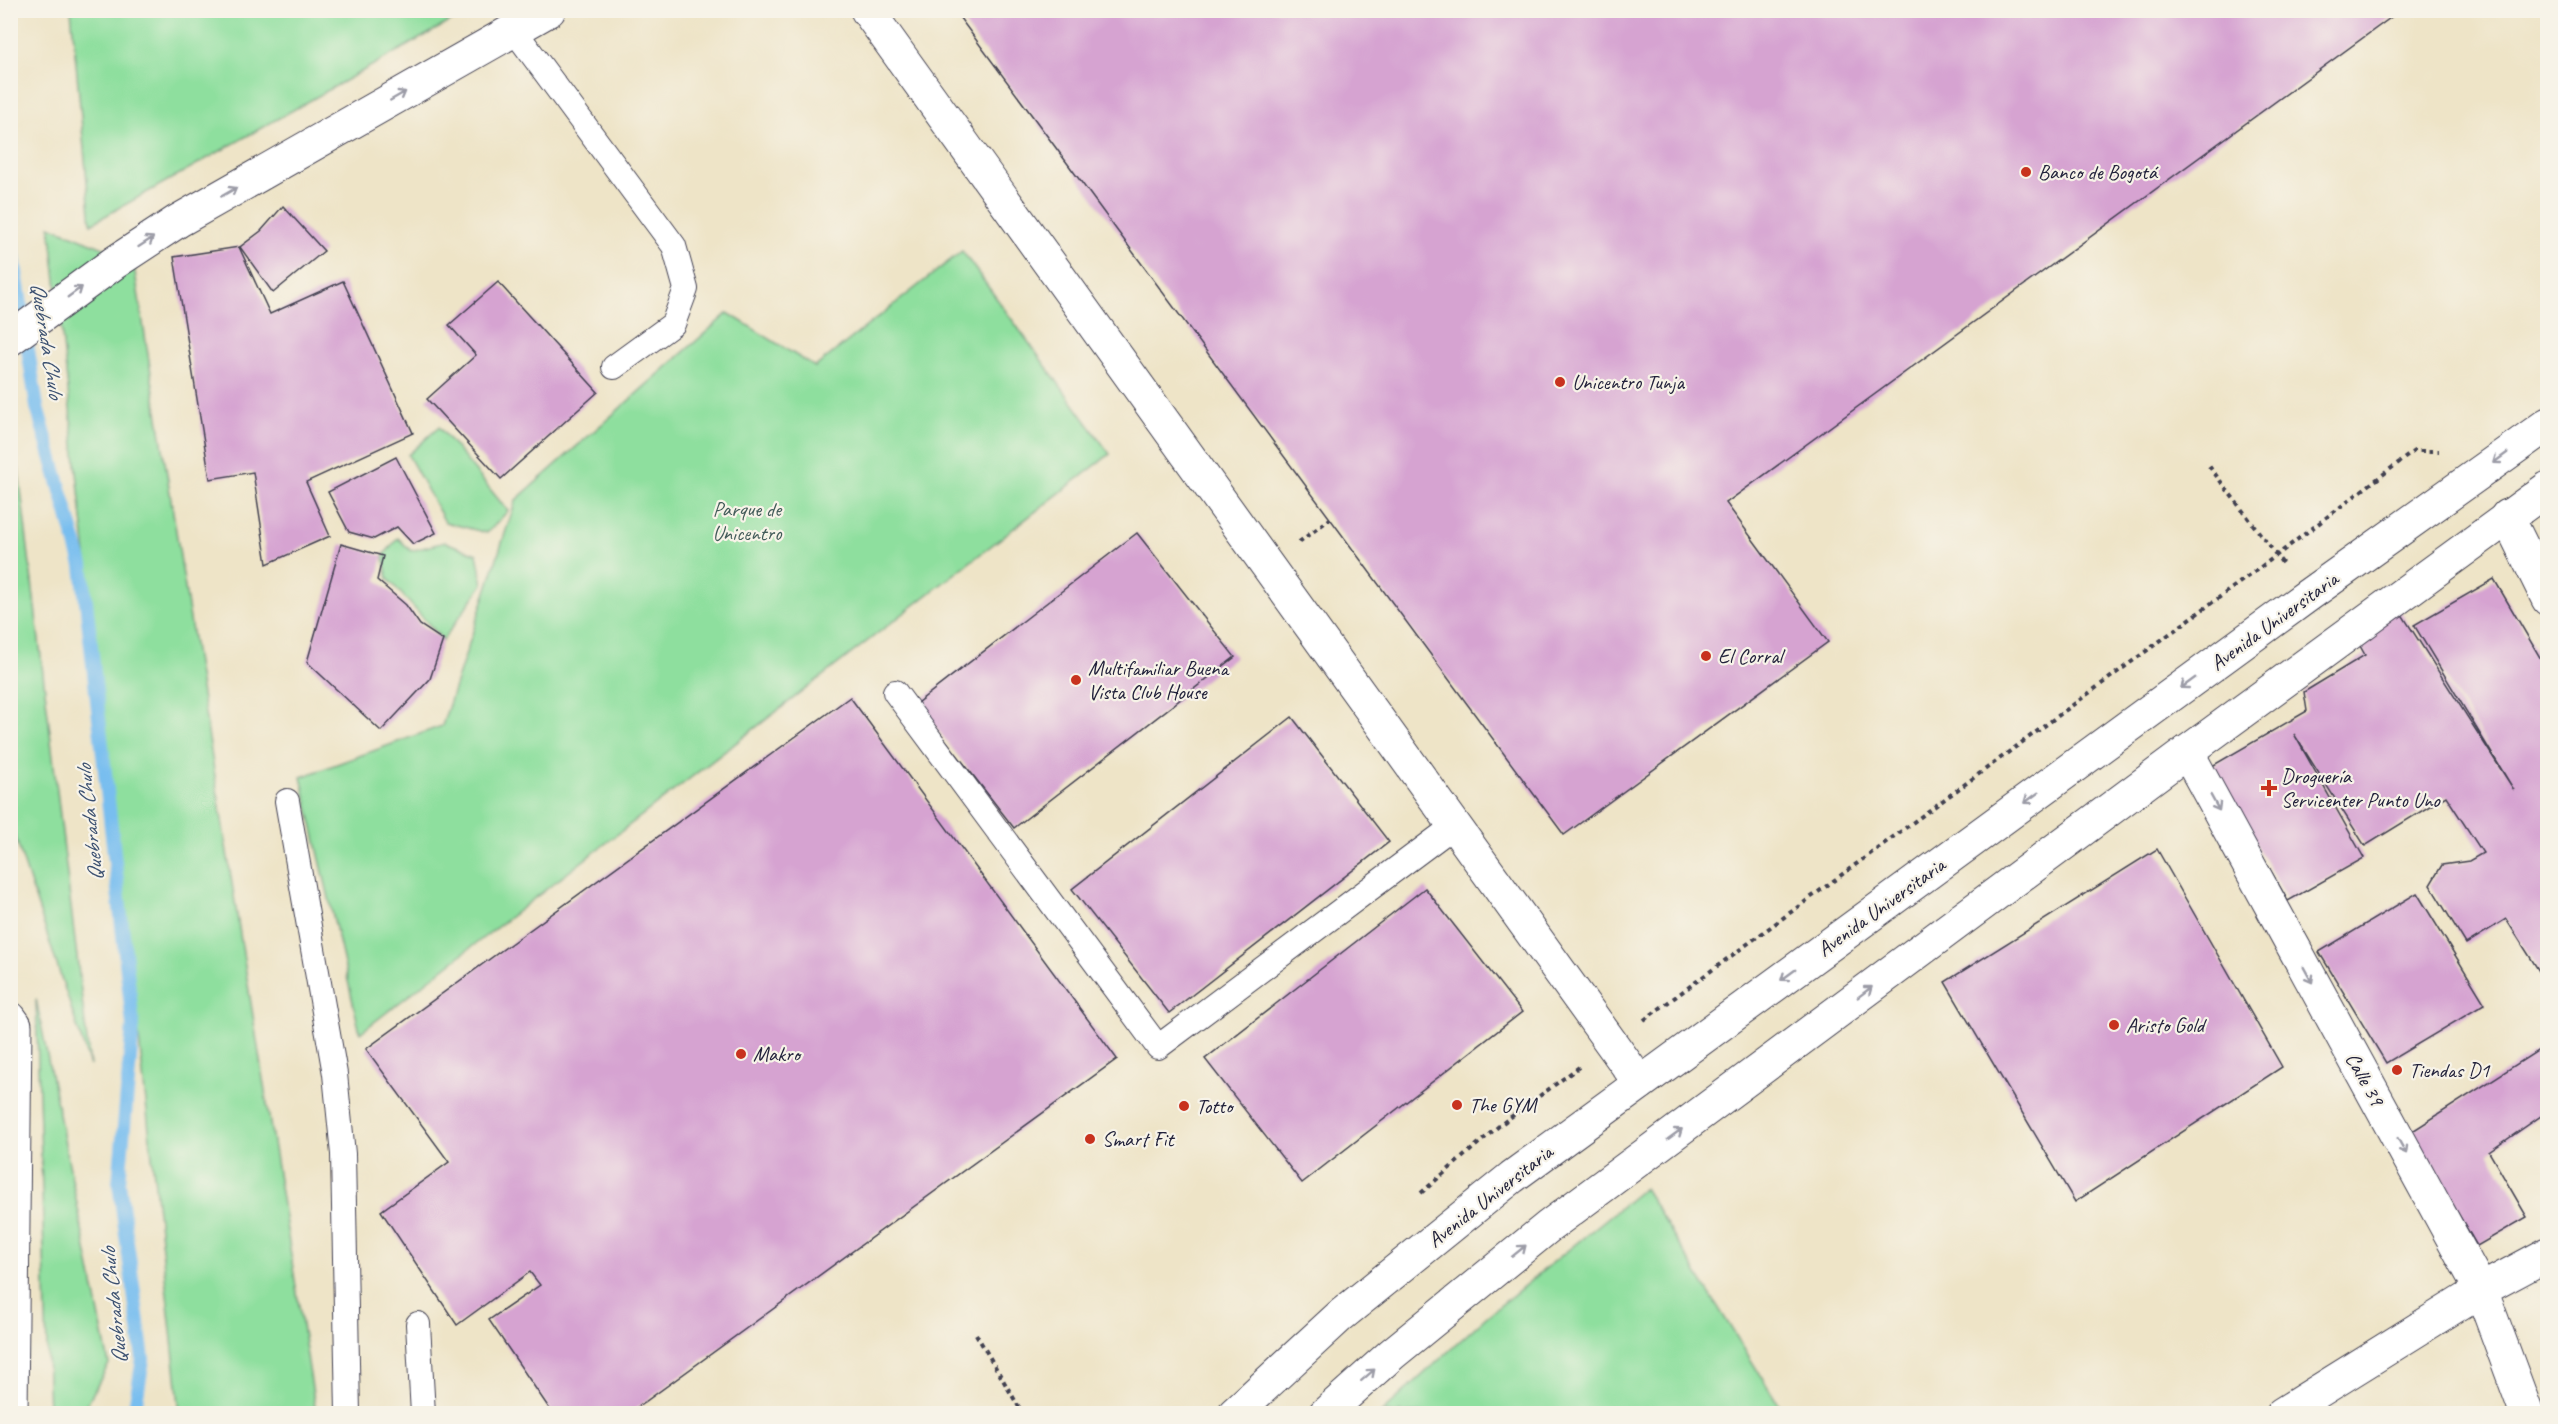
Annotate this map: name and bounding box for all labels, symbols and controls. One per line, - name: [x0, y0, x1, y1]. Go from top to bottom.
- one-way arrow: [389, 90, 406, 102]
- place label: Banco de Bogotá: [2038, 159, 2159, 185]
- marker: Banco de Bogotá: [2019, 165, 2033, 179]
- one-way arrow: [220, 186, 237, 198]
- one-way arrow: [137, 236, 154, 248]
- water label: Quebrada Chulo: [24, 280, 70, 403]
- one-way arrow: [66, 286, 82, 298]
- place label: Unicentro Tunja: [1572, 369, 1685, 395]
- marker: Unicentro Tunja: [1553, 375, 1567, 389]
- one-way arrow: [2492, 452, 2508, 464]
- park label: Parque de Unicentro: [712, 496, 783, 546]
- street label: Avenida Universitaria: [2205, 565, 2345, 676]
- place label: El Corral: [1718, 643, 1786, 669]
- marker: El Corral: [1699, 649, 1713, 663]
- place label: Multifamiliar Buena Vista Club House: [1088, 655, 1230, 705]
- marker: Multifamiliar Buena Vista Club House: [1069, 673, 1083, 687]
- one-way arrow: [2181, 677, 2197, 689]
- water label: Quebrada Chulo: [70, 760, 110, 882]
- place label: Droguería Servicenter Punto Uno: [2281, 763, 2441, 813]
- marker: Droguería Servicenter Punto Uno: [2262, 781, 2276, 795]
- one-way arrow: [2023, 792, 2039, 804]
- one-way arrow: [2210, 794, 2221, 812]
- street label: Avenida Universitaria: [1812, 851, 1952, 962]
- one-way arrow: [2303, 965, 2314, 983]
- one-way arrow: [1781, 968, 1797, 981]
- one-way arrow: [1856, 986, 1872, 999]
- place label: Aristo Gold: [2126, 1012, 2208, 1038]
- marker: Aristo Gold: [2107, 1018, 2121, 1032]
- place label: Makro: [753, 1041, 803, 1067]
- marker: Makro: [734, 1047, 748, 1061]
- street label: Calle 39: [2340, 1048, 2391, 1112]
- place label: Tiendas D1: [2409, 1057, 2491, 1083]
- marker: Tiendas D1: [2390, 1063, 2404, 1077]
- place label: The GYM: [1469, 1092, 1538, 1118]
- place label: Totto: [1196, 1093, 1235, 1119]
- marker: The GYM: [1450, 1098, 1464, 1112]
- marker: Totto: [1177, 1099, 1191, 1113]
- place label: Smart Fit: [1102, 1126, 1175, 1152]
- one-way arrow: [1667, 1128, 1683, 1141]
- marker: Smart Fit: [1083, 1132, 1097, 1146]
- one-way arrow: [2397, 1136, 2408, 1154]
- street label: Avenida Universitaria: [1422, 1138, 1560, 1253]
- water label: Quebrada Chulo: [94, 1243, 134, 1365]
- one-way arrow: [1511, 1244, 1526, 1258]
- one-way arrow: [1360, 1368, 1375, 1382]

